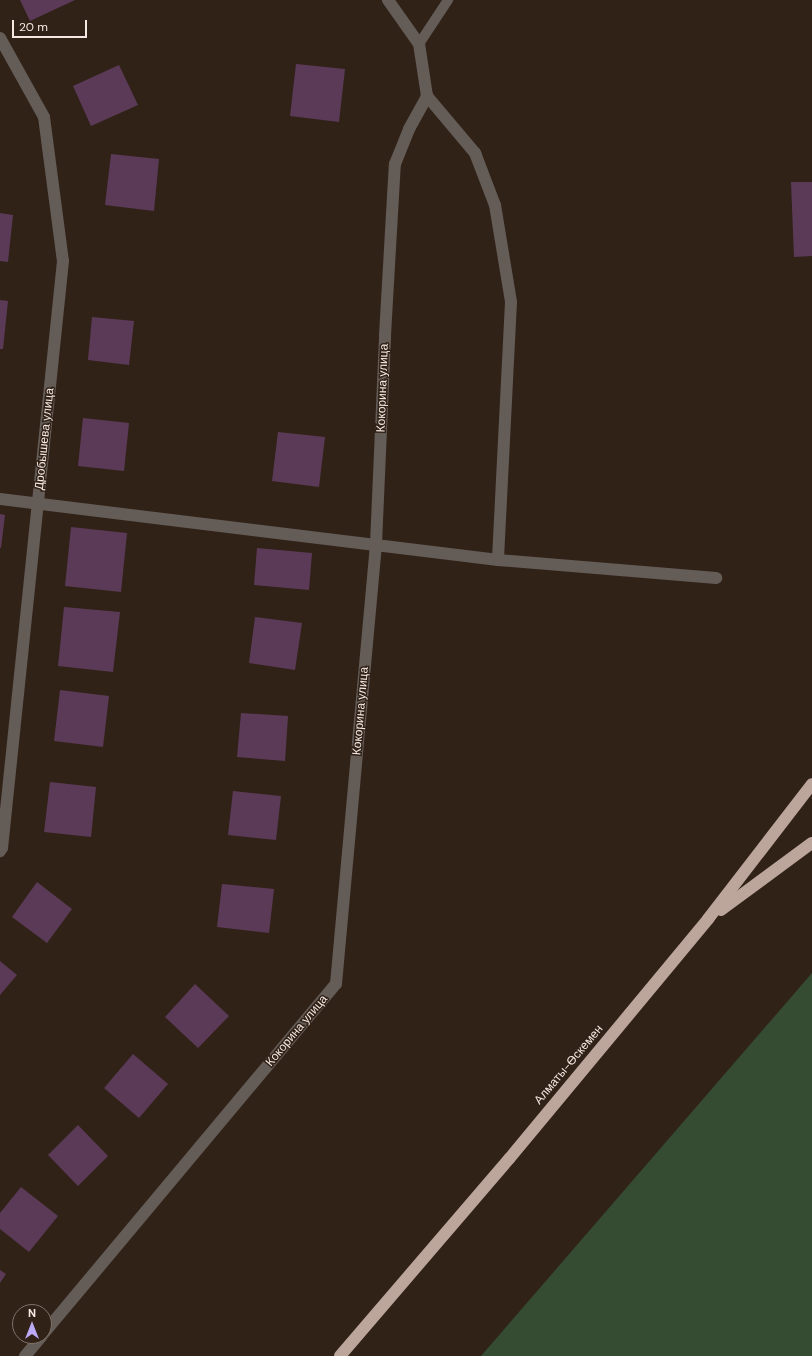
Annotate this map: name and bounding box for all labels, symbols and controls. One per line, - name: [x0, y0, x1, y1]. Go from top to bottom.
- scale bar: [14, 12, 89, 38]
- text: 20 m: [19, 19, 48, 35]
- street label: Кокорина улица: [374, 343, 392, 433]
- street label: Дробышева улица: [32, 387, 58, 491]
- street label: Кокорина улица: [350, 666, 372, 756]
- street label: Кокорина улица: [263, 992, 331, 1070]
- street label: Алматы-Өскемен: [532, 1022, 606, 1108]
- north arrow: [12, 1304, 52, 1344]
- text: N: [28, 1306, 36, 1320]

